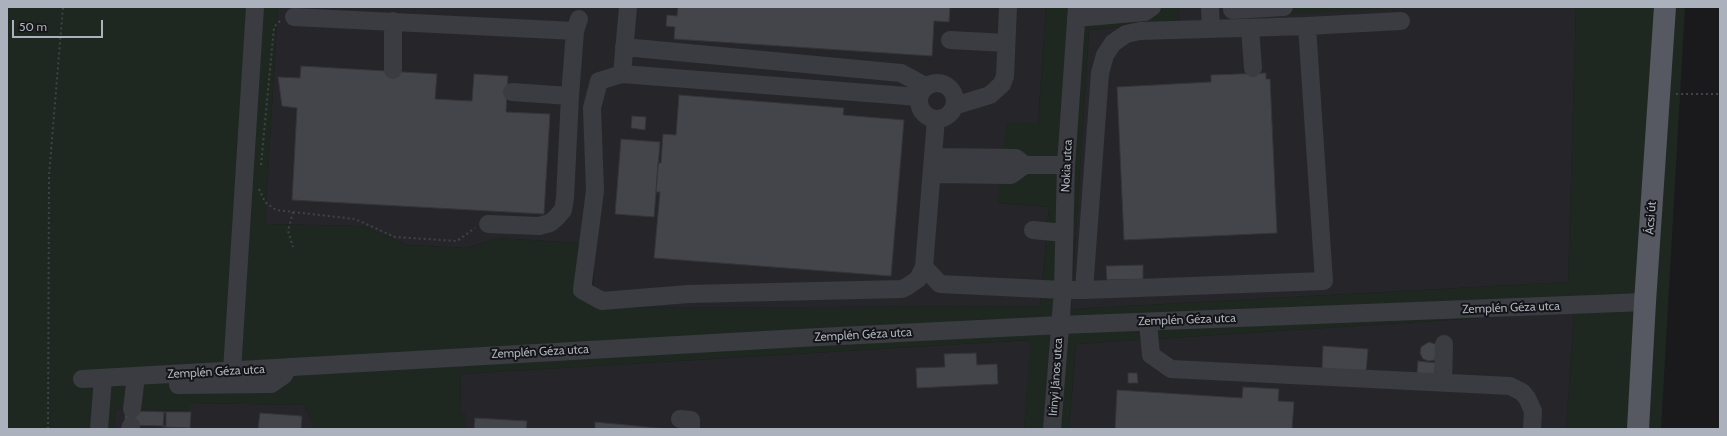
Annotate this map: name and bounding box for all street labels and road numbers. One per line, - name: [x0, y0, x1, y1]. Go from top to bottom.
- street label: Nokia utca: [1058, 139, 1076, 193]
- street label: Ácsi út: [1643, 201, 1659, 235]
- street label: Zemplén Géza utca: [1462, 299, 1560, 317]
- street label: Zemplén Géza utca: [1138, 311, 1236, 329]
- street label: Zemplén Géza utca: [814, 325, 912, 345]
- street label: Irinyi János utca: [1046, 337, 1066, 417]
- street label: Zemplén Géza utca: [491, 342, 589, 362]
- street label: Zemplén Géza utca: [167, 362, 265, 382]

